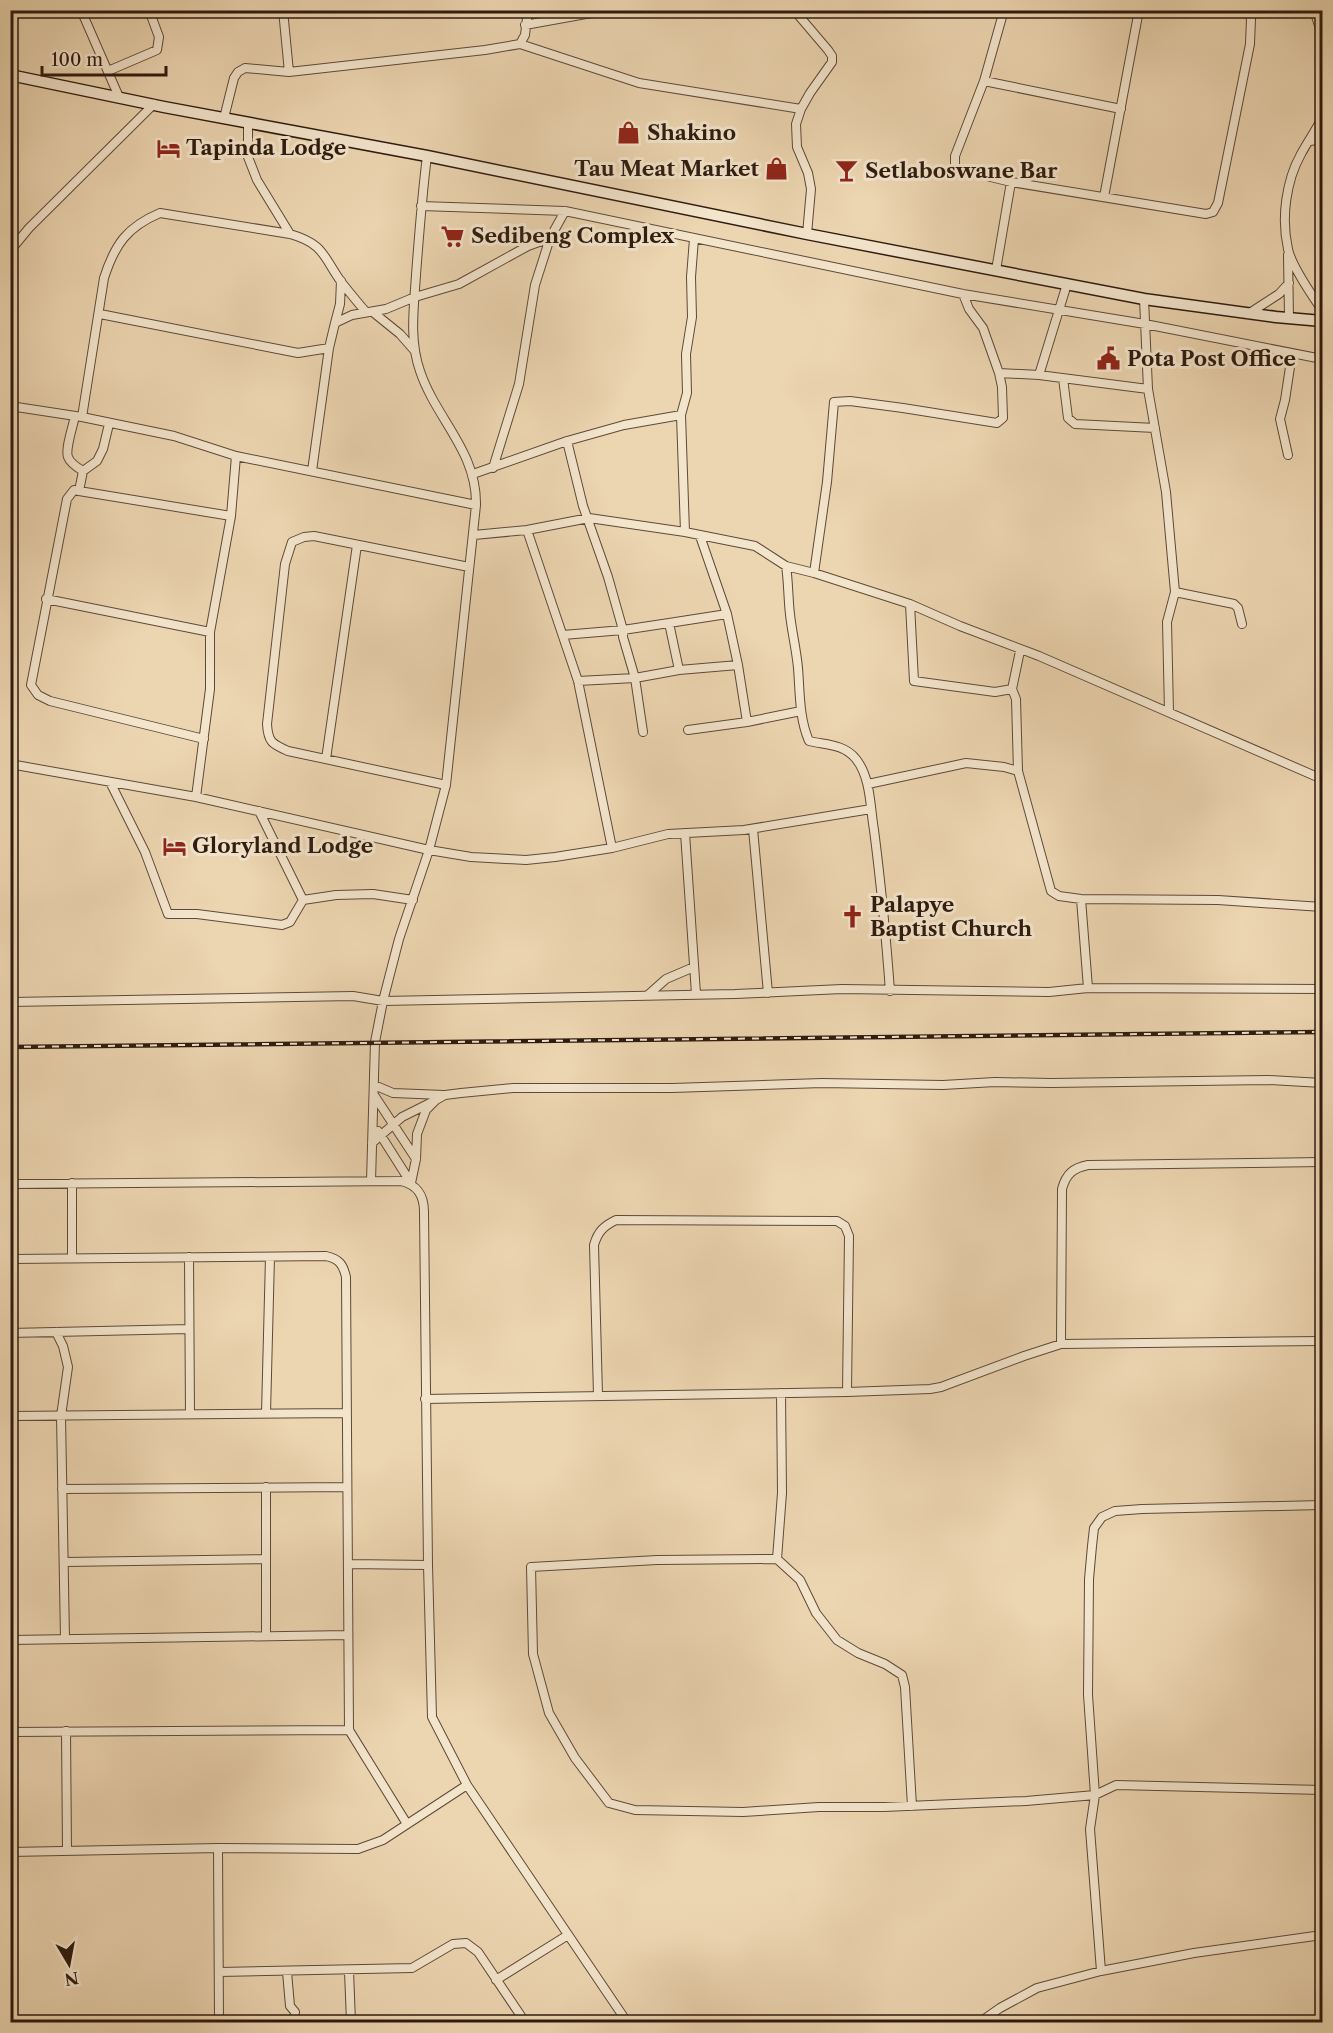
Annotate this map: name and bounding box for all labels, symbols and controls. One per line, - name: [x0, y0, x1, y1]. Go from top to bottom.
- scale bar: [42, 39, 166, 77]
- text: 100 m: [51, 49, 103, 71]
- shop icon: Shakino: [616, 120, 642, 146]
- place label: Shakino: [647, 120, 736, 145]
- hotel icon: Tapinda Lodge: [155, 135, 181, 161]
- place label: Tapinda Lodge: [186, 135, 346, 160]
- place label: Tau Meat Market: [574, 156, 760, 181]
- shop icon: Tau Meat Market: [764, 156, 790, 182]
- bar icon: Setlaboswane Bar: [834, 158, 860, 184]
- place label: Setlaboswane Bar: [865, 158, 1058, 183]
- supermarket icon: Sedibeng Complex: [440, 223, 466, 249]
- place label: Sedibeng Complex: [471, 223, 675, 248]
- public building icon: Pota Post Office: [1096, 346, 1122, 372]
- place label: Pota Post Office: [1127, 346, 1296, 371]
- hotel icon: Gloryland Lodge: [161, 833, 187, 859]
- place label: Gloryland Lodge: [192, 833, 373, 858]
- place label: Palapye Baptist Church: [870, 892, 1033, 941]
- church icon: Palapye Baptist Church: [839, 904, 865, 930]
- north arrow: [39, 1934, 99, 1994]
- text: N: [63, 1968, 80, 1990]

